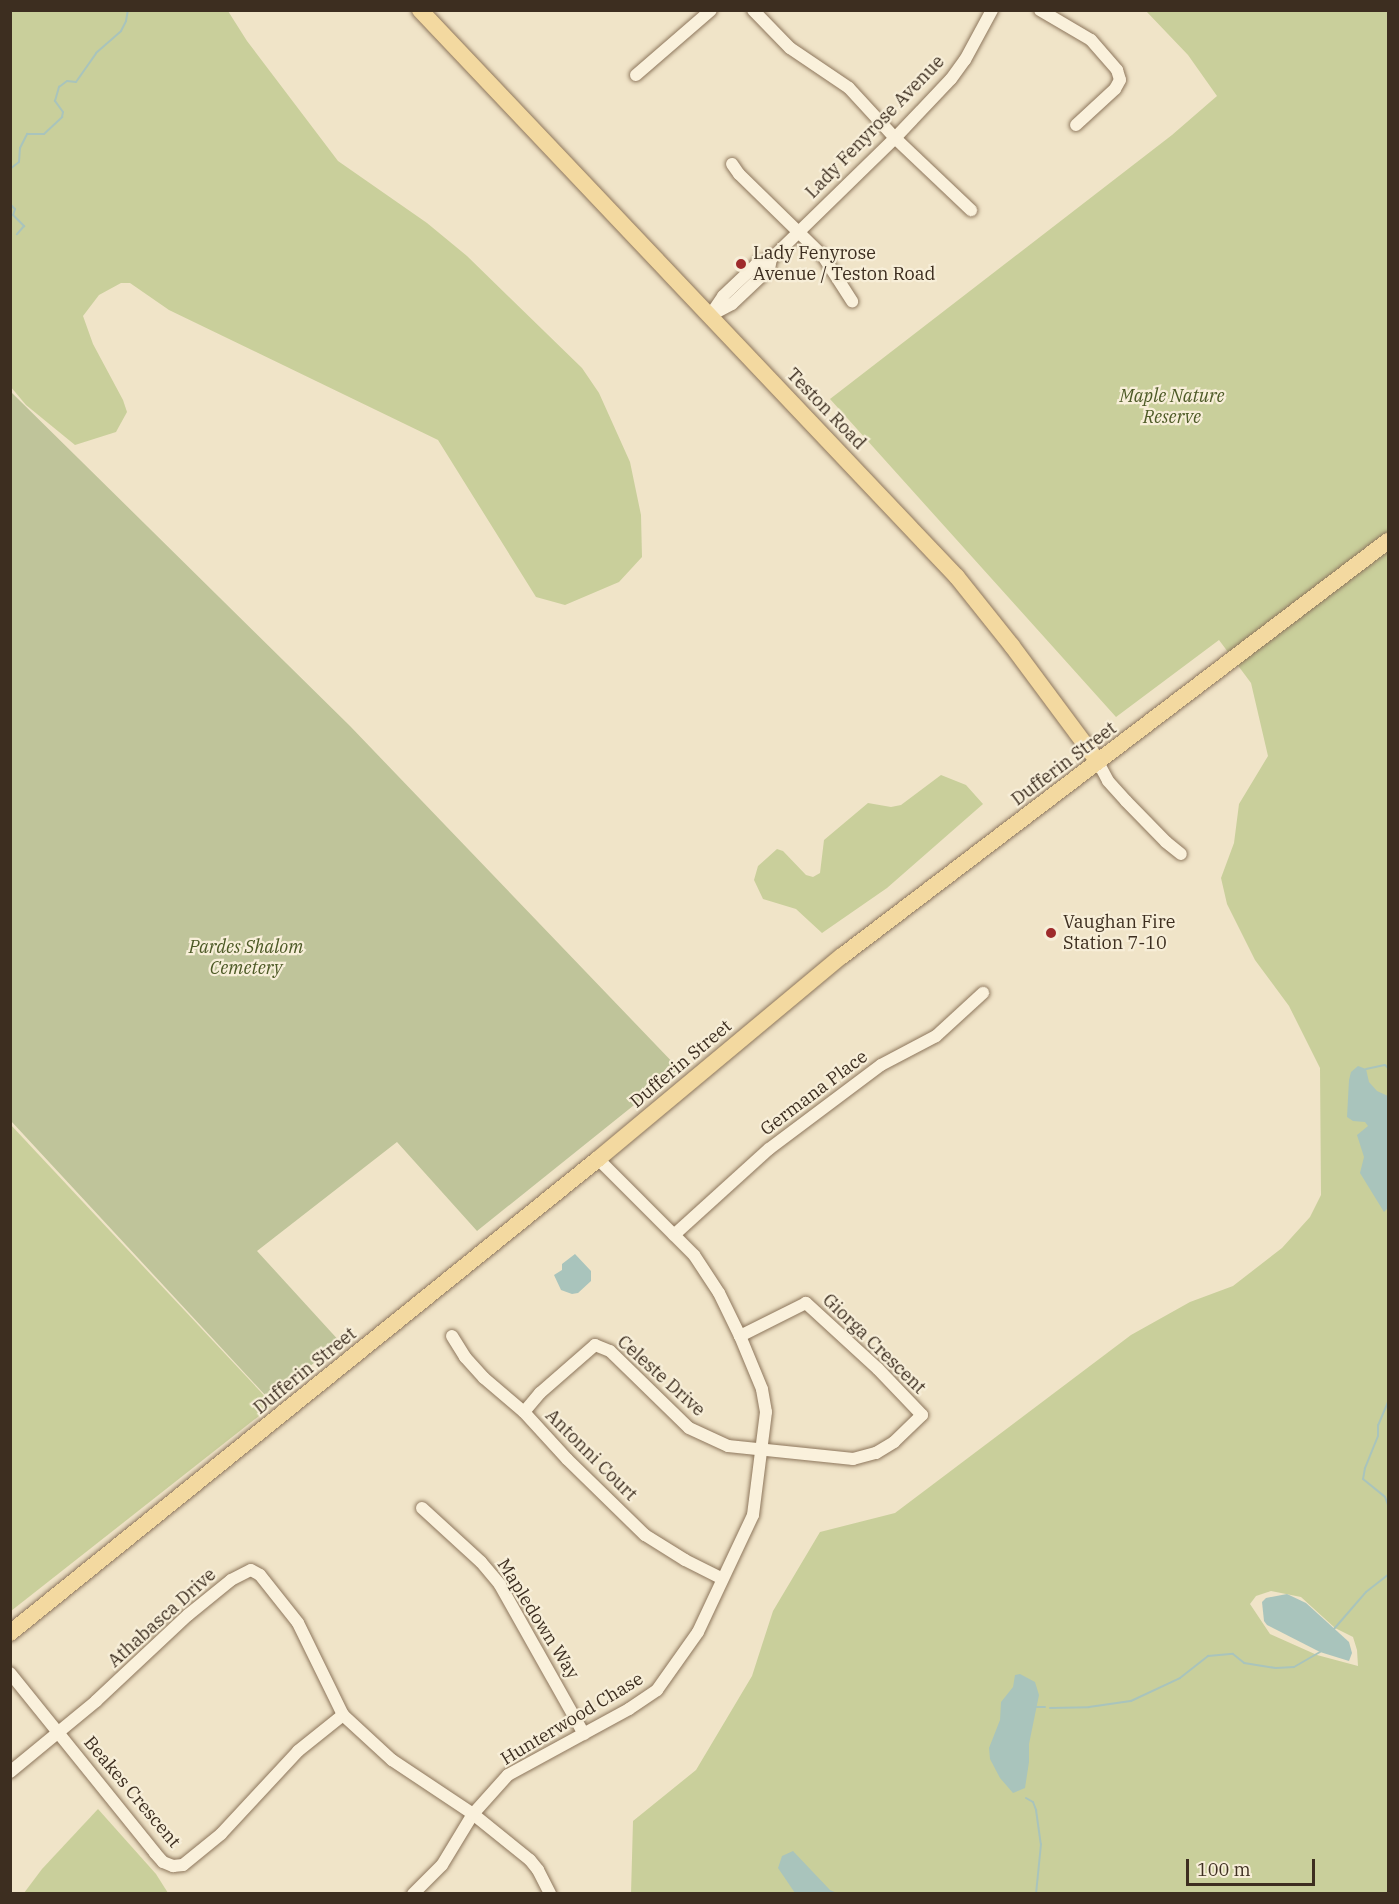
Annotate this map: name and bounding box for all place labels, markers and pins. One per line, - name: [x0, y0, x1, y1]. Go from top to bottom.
- place label: Lady Fenyrose Avenue / Teston Road: [753, 243, 936, 286]
- marker: Lady Fenyrose Avenue / Teston Road: [734, 257, 748, 271]
- place label: Vaughan Fire Station 7-10: [1063, 912, 1175, 954]
- marker: Vaughan Fire Station 7-10: [1044, 926, 1058, 940]

